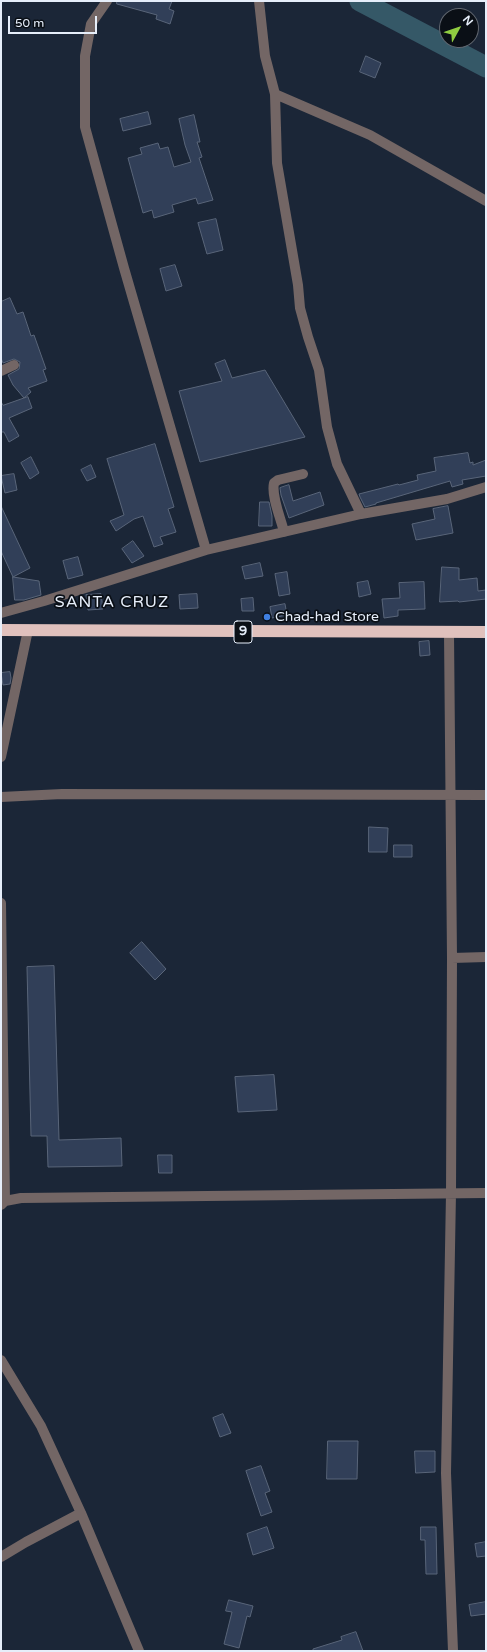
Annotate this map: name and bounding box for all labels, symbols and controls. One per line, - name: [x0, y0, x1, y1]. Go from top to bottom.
- scale bar: [10, 8, 99, 34]
- north arrow: [439, 8, 479, 48]
- text: N: [460, 13, 476, 28]
- text: 50 m: [15, 16, 44, 30]
- district label: SANTA CRUZ: [55, 593, 169, 613]
- place label: Chad-had Store: [275, 609, 379, 625]
- marker: Chad-had Store: [262, 612, 272, 622]
- road number: 9: [234, 621, 252, 643]

